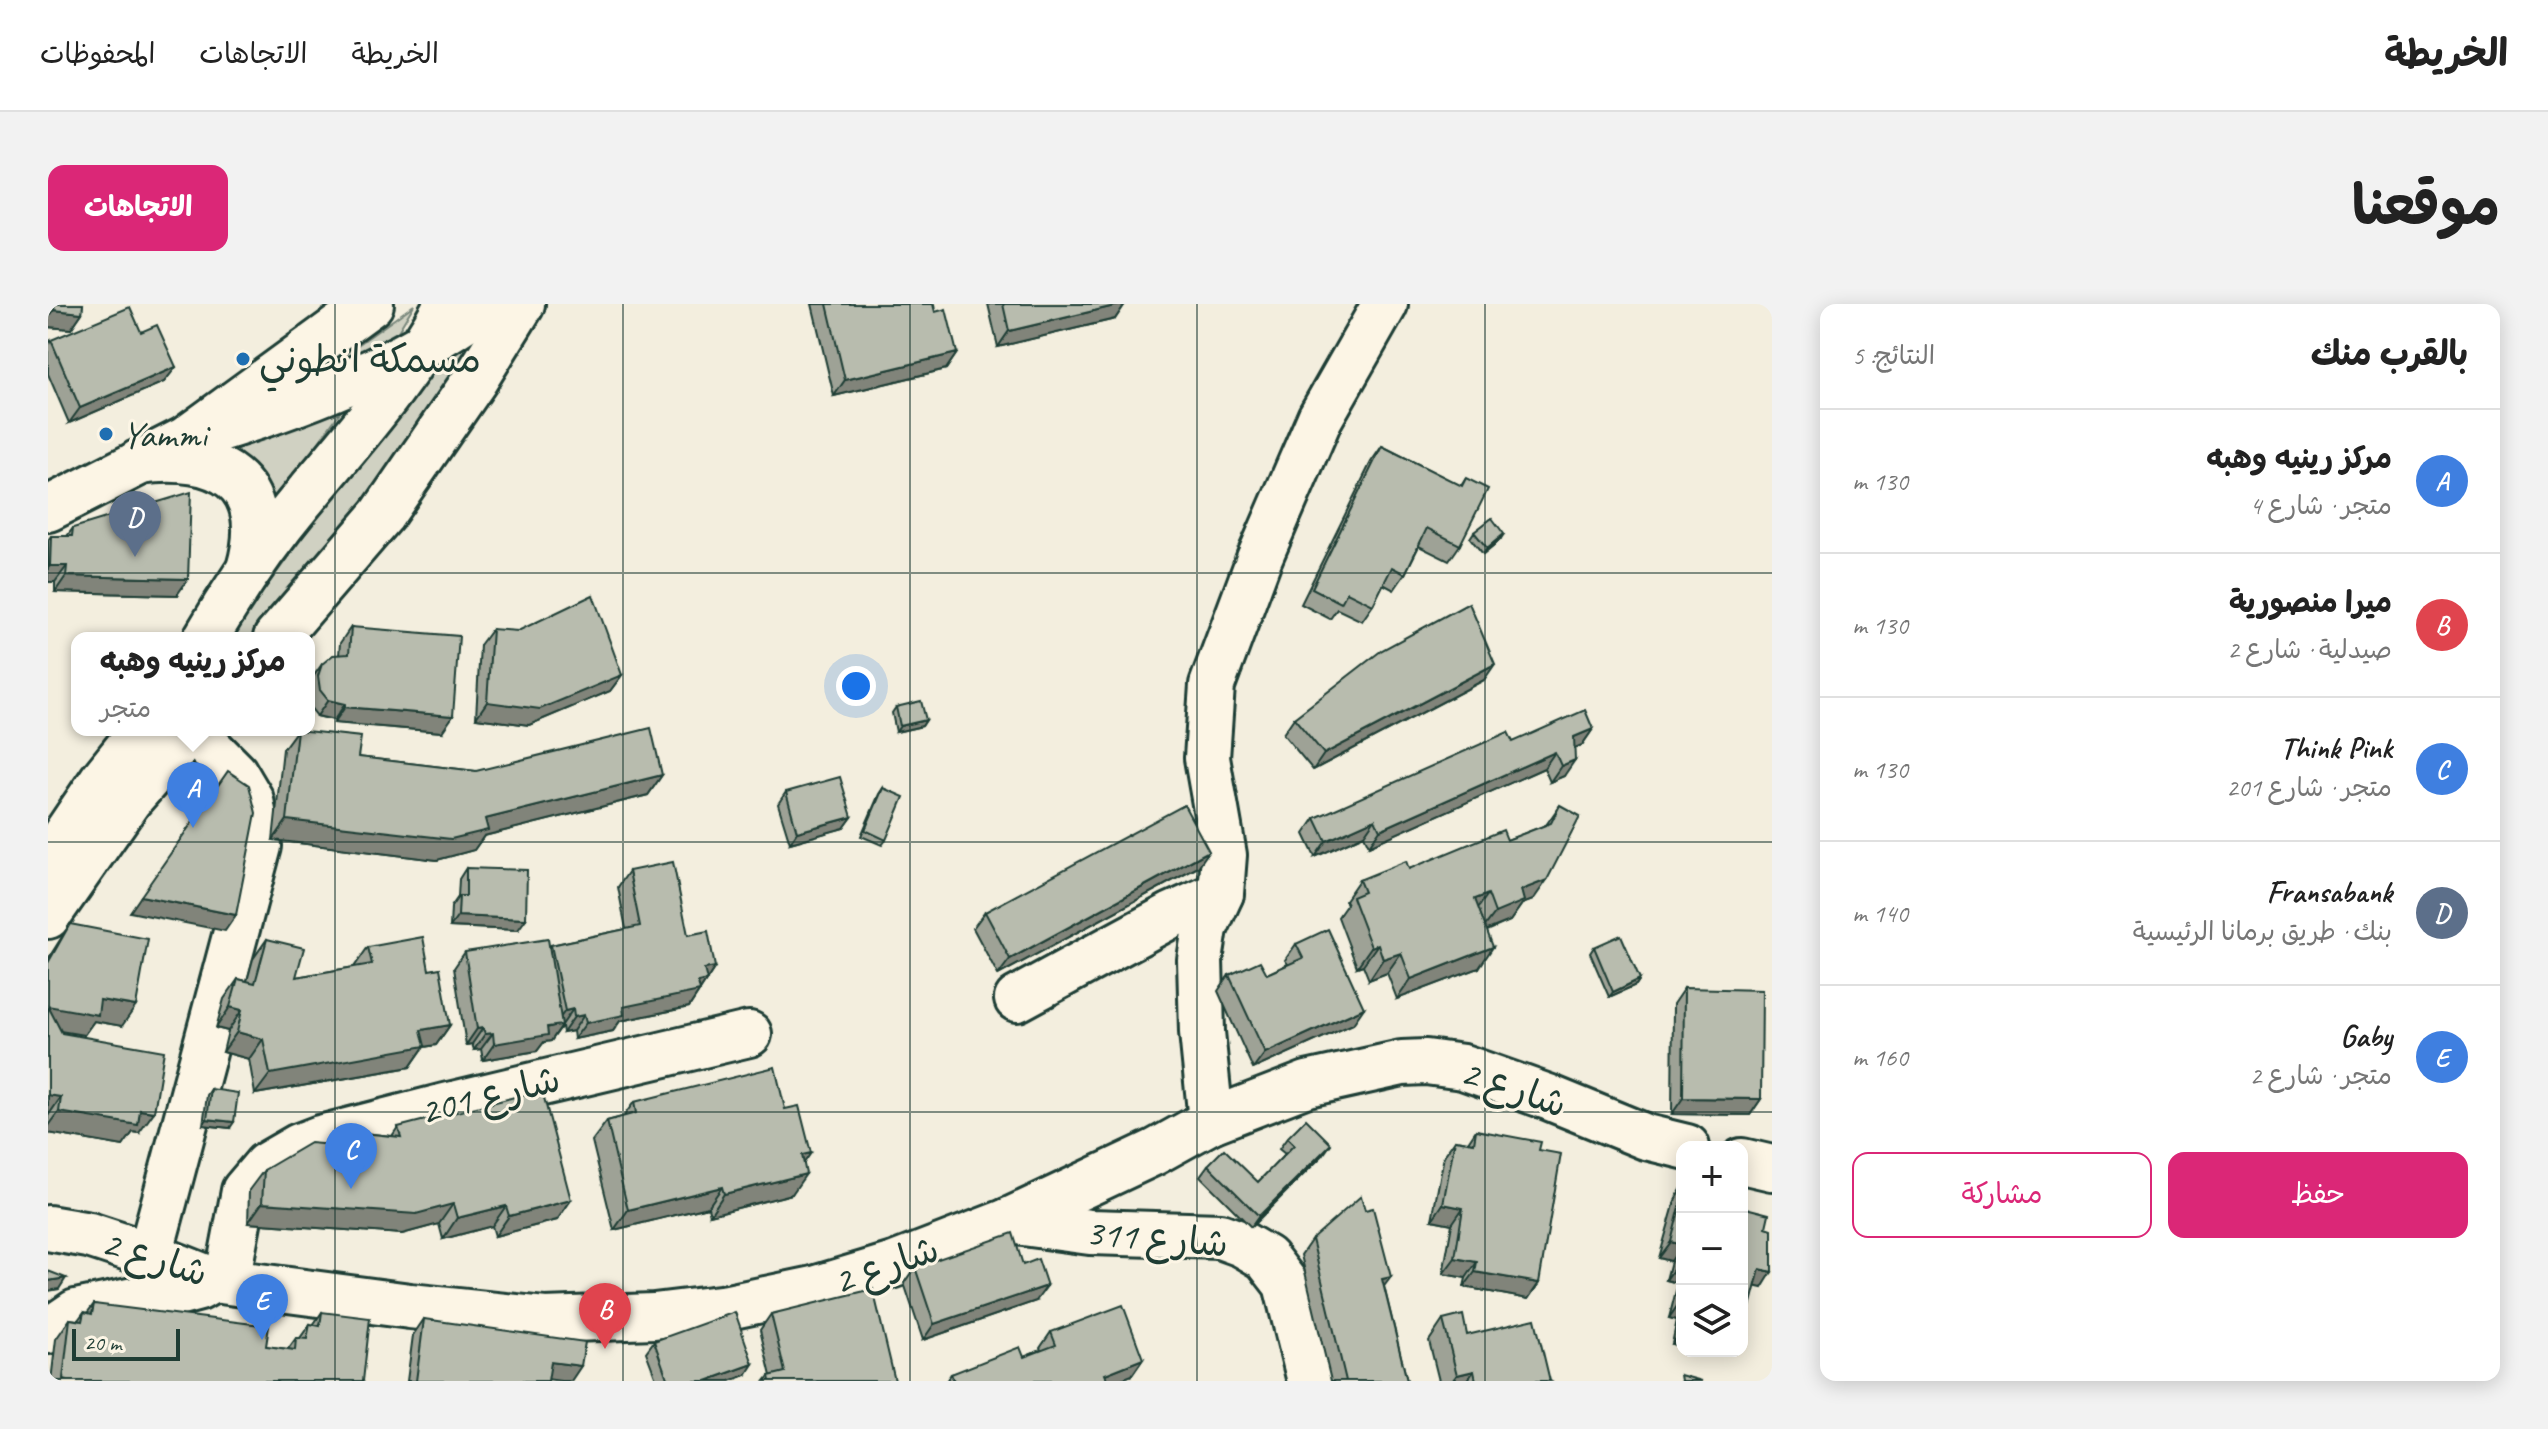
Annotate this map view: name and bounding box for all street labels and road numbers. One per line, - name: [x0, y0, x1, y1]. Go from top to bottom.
- street label: شارع 2: [1454, 1048, 1573, 1131]
- street label: شارع 201: [415, 1055, 566, 1138]
- street label: شارع 311: [1084, 1208, 1230, 1271]
- street label: شارع 2: [95, 1219, 214, 1300]
- street label: شارع 2: [827, 1225, 946, 1308]

